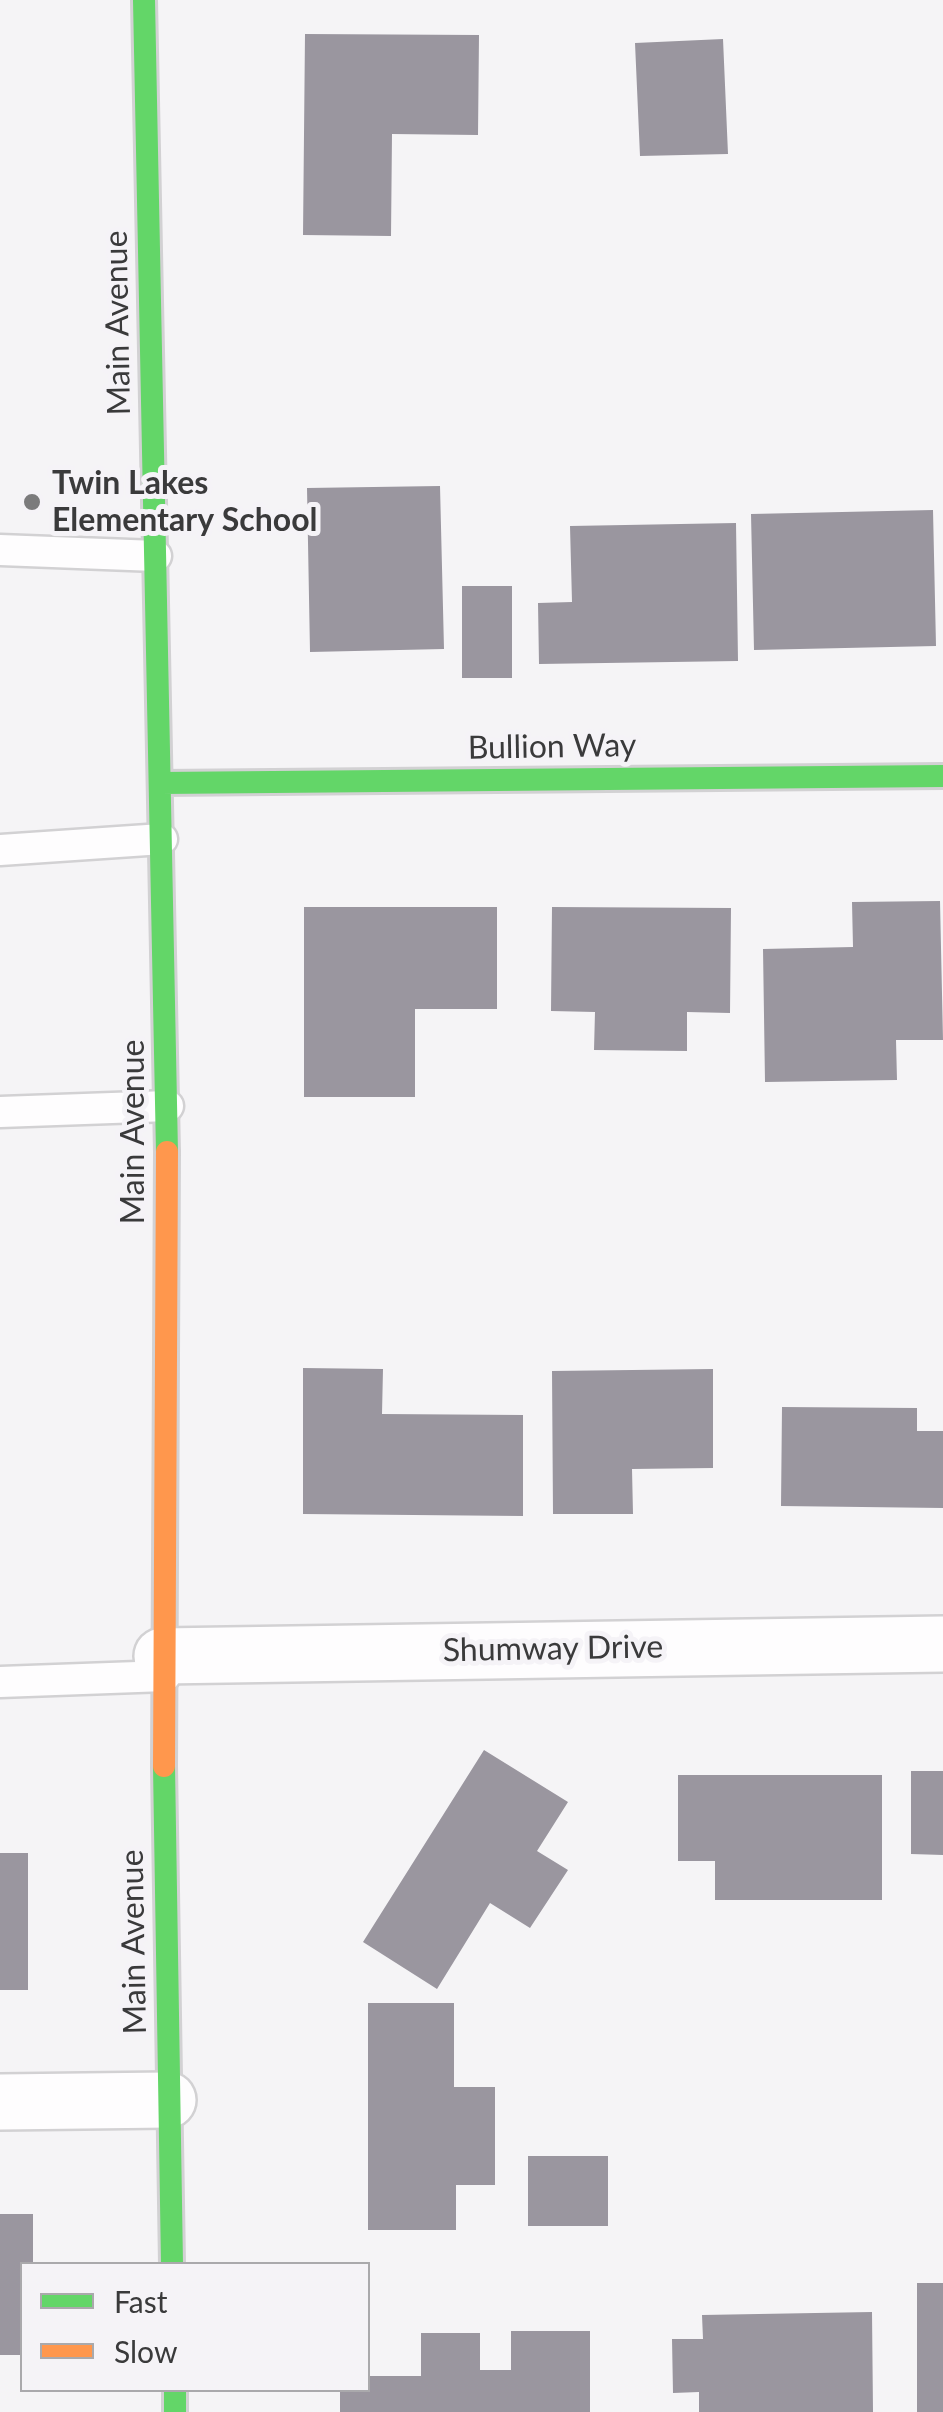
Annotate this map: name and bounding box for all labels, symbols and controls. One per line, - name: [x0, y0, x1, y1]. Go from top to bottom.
- street label: Main Avenue: [97, 230, 139, 416]
- place label: Twin Lakes Elementary School: [52, 465, 318, 540]
- marker: Twin Lakes Elementary School: [21, 491, 43, 513]
- street label: Bullion Way: [467, 726, 637, 768]
- street label: Main Avenue: [115, 1040, 153, 1224]
- street label: Shumway Drive: [442, 1628, 664, 1670]
- street label: Main Avenue: [113, 1849, 155, 2035]
- legend: [20, 2262, 370, 2392]
- text: Fast: [114, 2283, 168, 2319]
- text: Slow: [114, 2333, 177, 2369]

